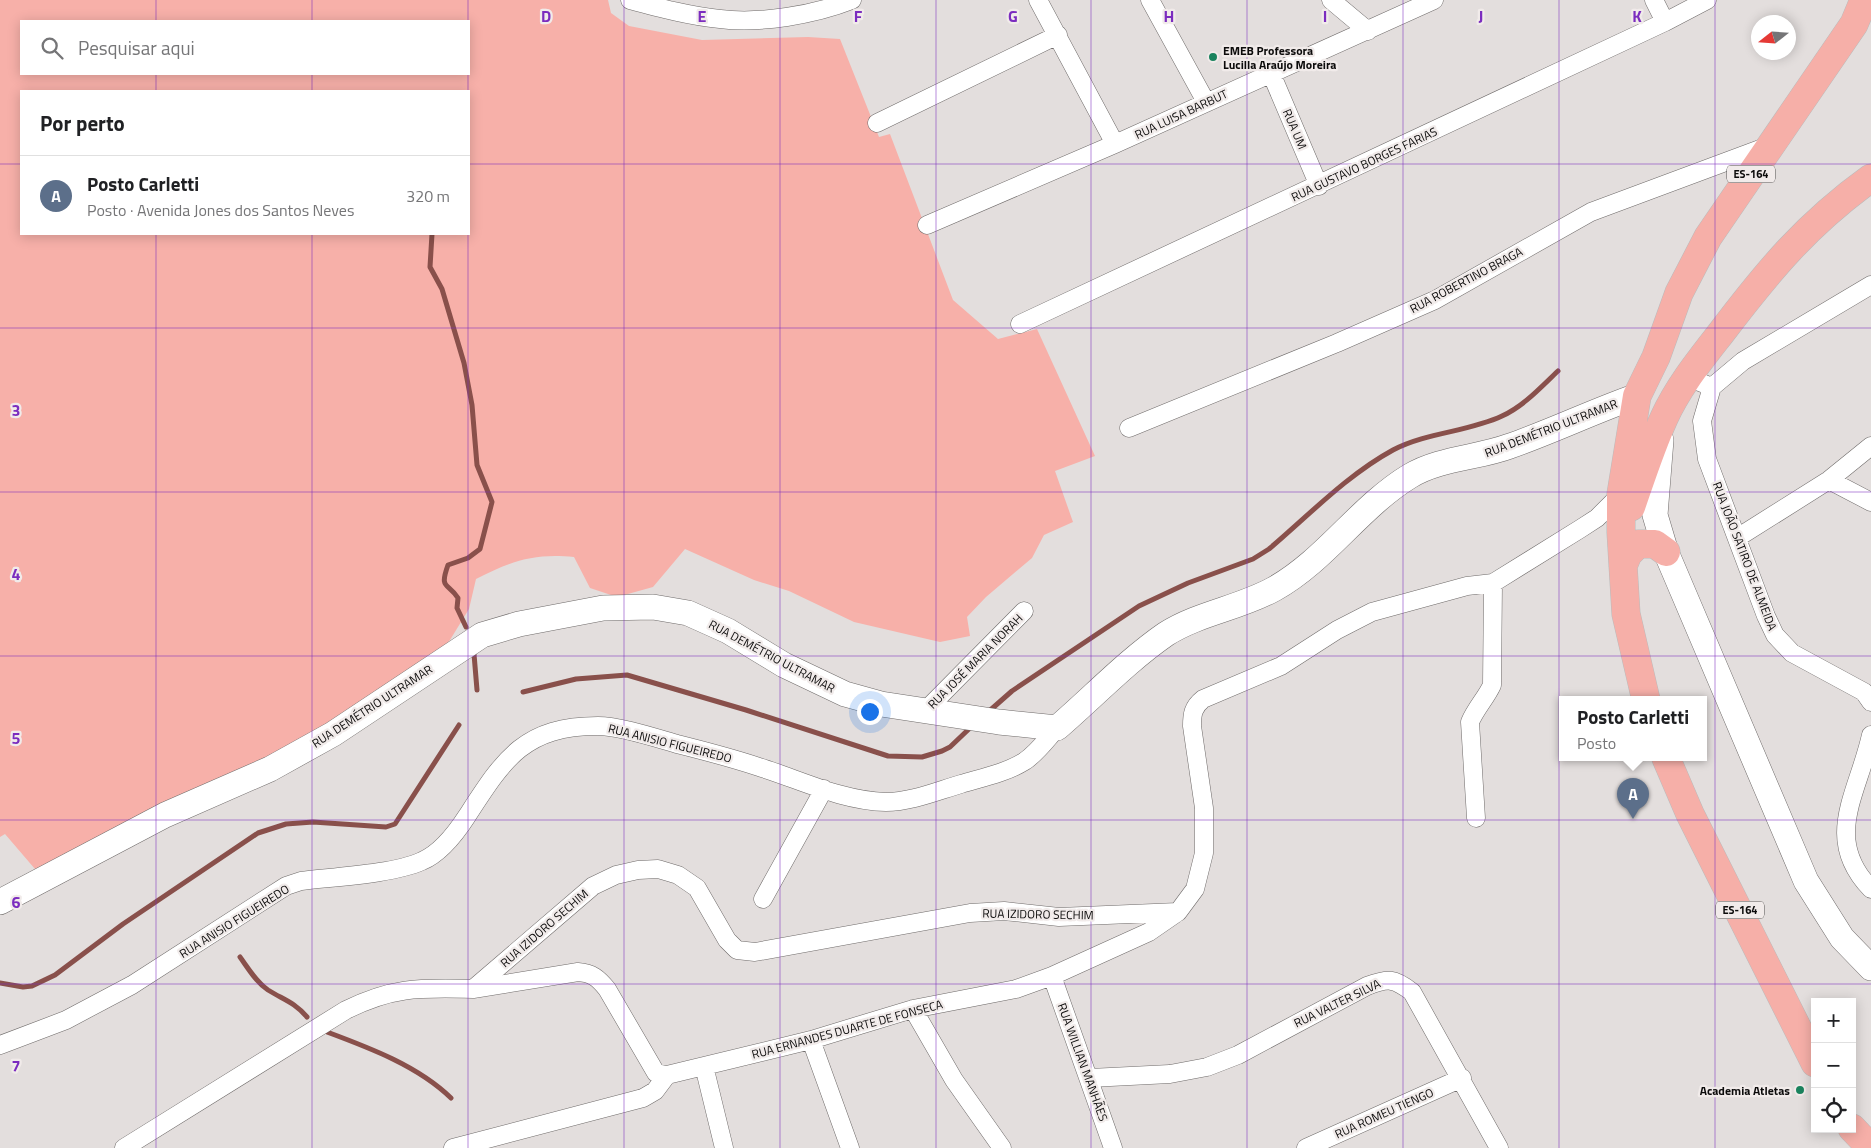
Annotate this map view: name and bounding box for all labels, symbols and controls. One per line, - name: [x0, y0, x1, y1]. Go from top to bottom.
- text: D: [541, 4, 551, 28]
- text: E: [698, 4, 707, 28]
- text: F: [854, 4, 863, 28]
- text: G: [1008, 4, 1018, 28]
- text: H: [1164, 4, 1174, 28]
- text: I: [1323, 4, 1327, 28]
- text: J: [1479, 4, 1483, 28]
- text: K: [1632, 4, 1642, 28]
- north arrow: [1751, 15, 1796, 60]
- search box: [20, 20, 470, 75]
- text: Pesquisar aqui: [78, 33, 195, 62]
- icon: search: [38, 34, 66, 62]
- place label: EMEB Professora Lucilla Araújo Moreira: [1223, 41, 1336, 74]
- marker: EMEB Professora Lucilla Araújo Moreira: [1207, 51, 1219, 63]
- street label: RUA LUISA BARBUT: [1131, 84, 1231, 144]
- street label: RUA UM: [1278, 106, 1312, 152]
- text: Por perto: [40, 107, 125, 139]
- street label: RUA GUSTAVO BORGES FARIAS: [1288, 122, 1440, 206]
- road number: ES-164: [1727, 165, 1775, 182]
- text: Posto Carletti: [87, 169, 199, 198]
- text: A: [51, 184, 61, 208]
- text: 320 m: [406, 184, 450, 208]
- text: Posto · Avenida Jones dos Santos Neves: [87, 198, 354, 222]
- street label: RUA ROBERTINO BRAGA: [1406, 242, 1526, 318]
- street label: RUA DEMÉTRIO ULTRAMAR: [1482, 394, 1620, 462]
- text: 3: [12, 398, 20, 422]
- street label: RUA JOÃO SATIRO DE ALMEIDA: [1708, 479, 1782, 633]
- text: 4: [12, 562, 21, 586]
- street label: RUA JOSÉ MARIA NORAH: [923, 609, 1027, 713]
- street label: RUA DEMÉTRIO ULTRAMAR: [705, 615, 839, 697]
- street label: RUA DEMÉTRIO ULTRAMAR: [308, 660, 436, 752]
- popup: [1559, 696, 1707, 761]
- your location: [857, 699, 883, 725]
- text: Posto Carletti: [1577, 702, 1689, 731]
- street label: RUA ANISIO FIGUEIREDO: [606, 718, 734, 768]
- text: 5: [12, 726, 21, 750]
- text: Posto: [1577, 731, 1616, 755]
- pin: A: [1617, 778, 1649, 819]
- street label: RUA ANISIO FIGUEIREDO: [175, 879, 293, 963]
- street label: RUA IZIDORO SECHIM: [496, 884, 592, 972]
- text: 6: [12, 890, 21, 914]
- road number: ES-164: [1716, 902, 1764, 918]
- street label: RUA IZIDORO SECHIM: [982, 904, 1094, 924]
- street label: RUA VALTER SILVA: [1290, 974, 1384, 1032]
- street label: RUA ERNANDES DUARTE DE FONSECA: [749, 994, 945, 1064]
- map controls: [1811, 998, 1856, 1133]
- button: +: [1811, 998, 1856, 1043]
- street label: RUA WILLIAN MANHÃES: [1053, 1000, 1113, 1124]
- button: −: [1811, 1043, 1856, 1088]
- text: 7: [12, 1054, 20, 1078]
- place label: Academia Atletas: [1700, 1081, 1790, 1100]
- street label: RUA ROMEU TIENGO: [1331, 1083, 1437, 1143]
- marker: Academia Atletas: [1794, 1084, 1806, 1096]
- button: locate: [1811, 1088, 1856, 1133]

